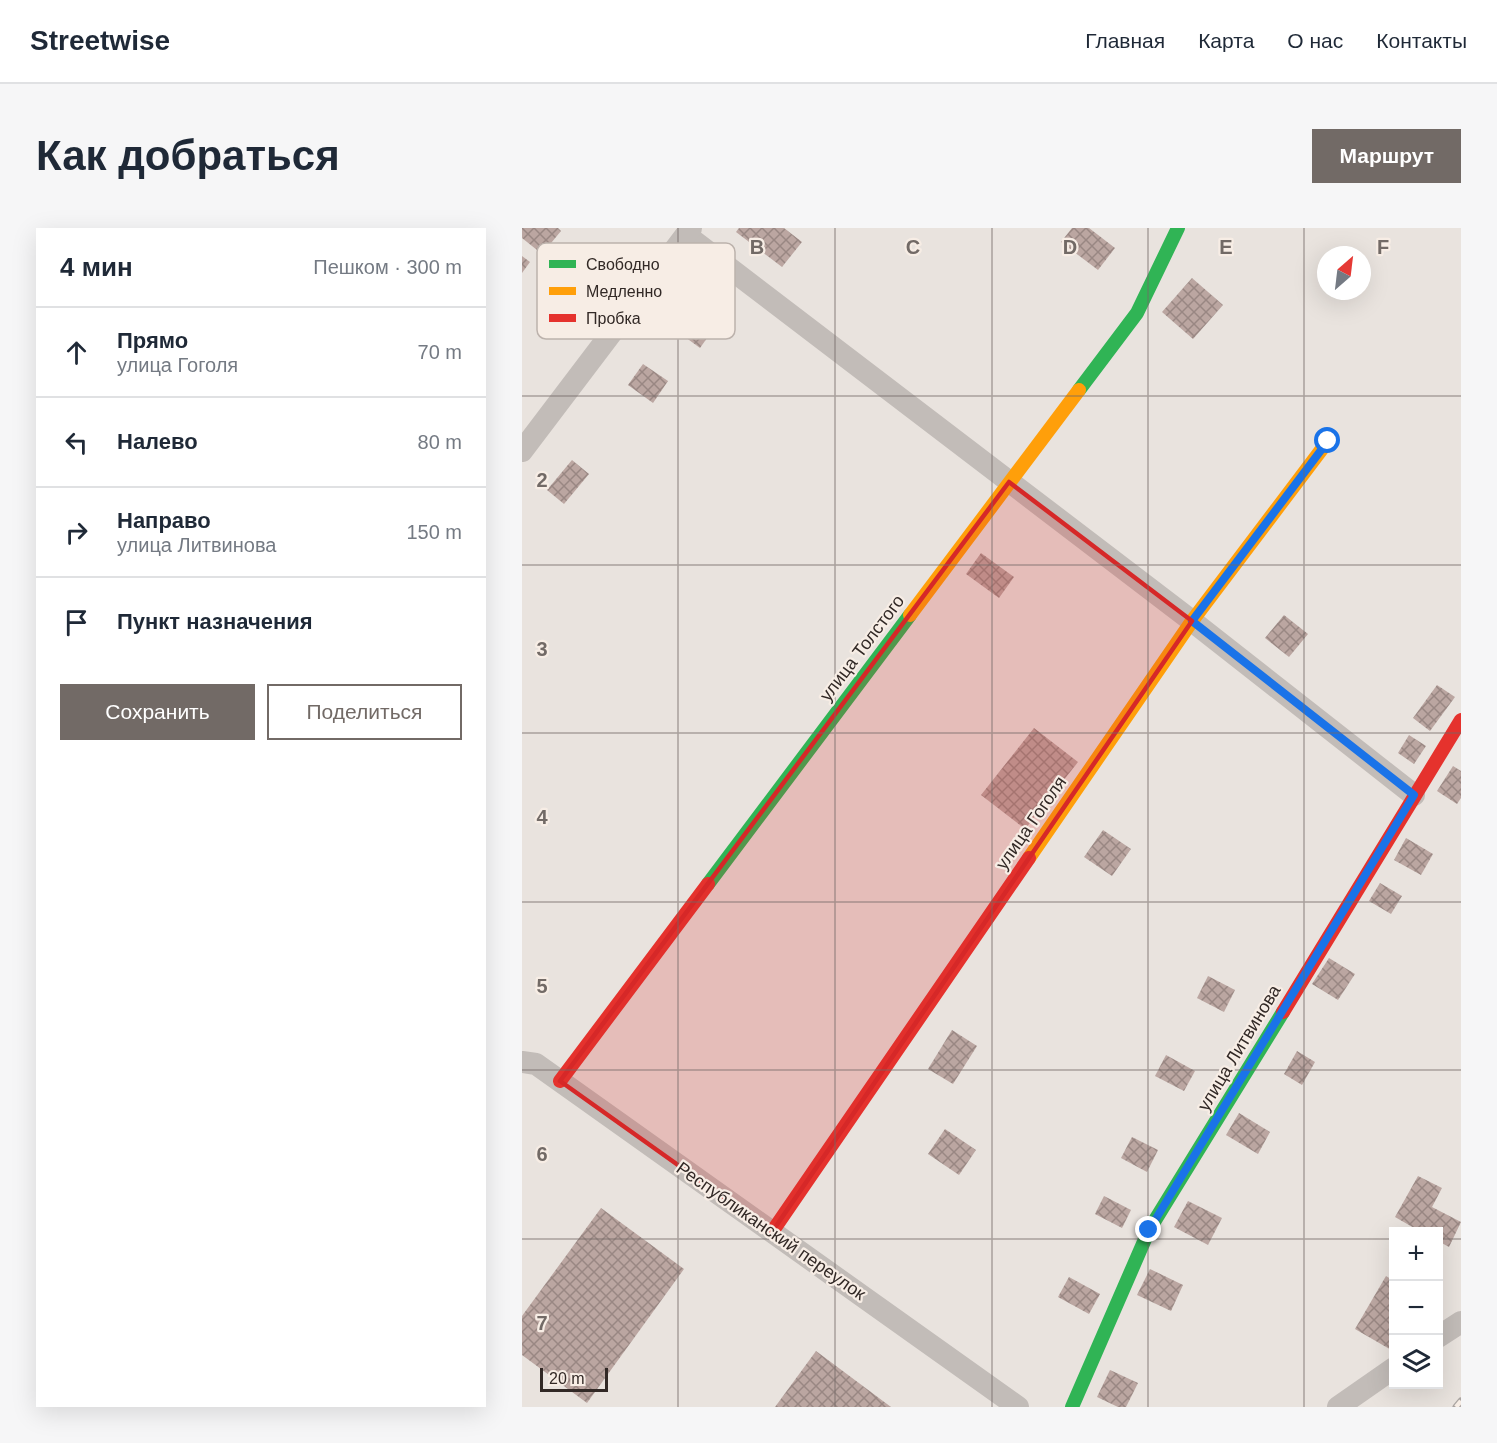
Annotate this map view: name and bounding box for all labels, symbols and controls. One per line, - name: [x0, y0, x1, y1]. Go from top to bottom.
- text: Streetwise: [30, 25, 170, 56]
- text: Главная: [1085, 29, 1165, 52]
- text: Карта: [1198, 29, 1254, 52]
- text: О нас: [1287, 29, 1343, 52]
- text: Контакты: [1376, 29, 1467, 52]
- button: Маршрут: [1312, 129, 1461, 183]
- text: Как добраться: [36, 132, 340, 179]
- text: B: [750, 236, 764, 258]
- text: C: [906, 236, 920, 258]
- text: D: [1063, 236, 1077, 258]
- text: E: [1219, 236, 1233, 258]
- text: F: [1377, 236, 1389, 258]
- legend: [537, 243, 735, 339]
- north arrow: [1317, 246, 1371, 300]
- text: 4 мин: [60, 252, 133, 282]
- text: Пешком · 300 m: [313, 256, 462, 278]
- text: Свободно: [586, 256, 660, 273]
- text: Медленно: [586, 283, 662, 300]
- text: Пробка: [586, 310, 641, 327]
- text: Прямо: [117, 328, 188, 353]
- icon: ahead: [60, 336, 93, 369]
- text: 70 m: [418, 341, 462, 363]
- text: улица Гоголя: [117, 354, 238, 376]
- icon: left: [60, 426, 93, 459]
- route start: [1314, 427, 1340, 453]
- text: Налево: [117, 429, 198, 454]
- text: 80 m: [418, 431, 462, 453]
- text: 2: [536, 469, 548, 491]
- text: Направо: [117, 508, 211, 533]
- icon: right: [60, 516, 93, 549]
- text: 150 m: [406, 521, 462, 543]
- text: улица Литвинова: [117, 534, 276, 556]
- street label: улица Толстого: [816, 591, 908, 705]
- icon: arrive: [60, 606, 93, 639]
- text: Пункт назначения: [117, 609, 313, 634]
- text: 3: [536, 638, 548, 660]
- button: Сохранить: [60, 684, 255, 740]
- button: Поделиться: [267, 684, 462, 740]
- street label: улица Гоголя: [992, 773, 1070, 873]
- text: 4: [536, 806, 548, 828]
- text: 5: [536, 975, 548, 997]
- street label: улица Литвинова: [1193, 980, 1285, 1115]
- text: 6: [536, 1143, 548, 1165]
- street label: Республиканский переулок: [673, 1158, 869, 1304]
- route end: [1135, 1216, 1161, 1242]
- map controls: [1389, 1227, 1443, 1389]
- button: +: [1389, 1227, 1443, 1281]
- button: −: [1389, 1281, 1443, 1335]
- text: 7: [536, 1312, 548, 1334]
- button: layers: [1389, 1335, 1443, 1389]
- scale bar: [540, 1365, 608, 1392]
- text: 20 m: [549, 1370, 585, 1387]

